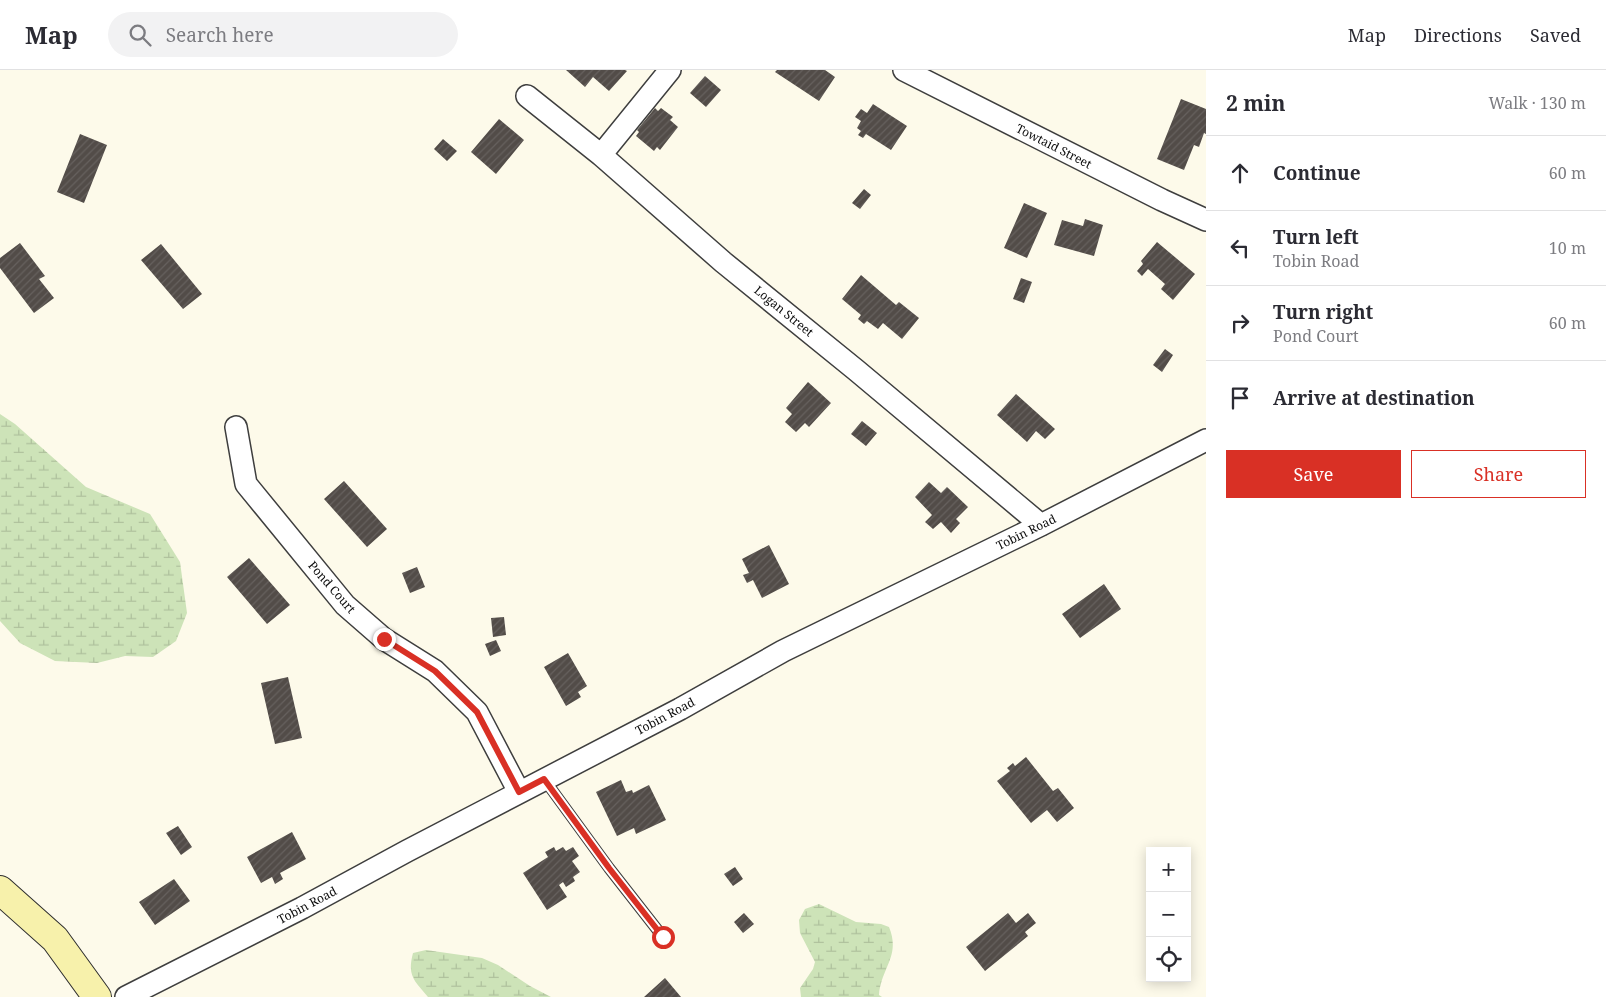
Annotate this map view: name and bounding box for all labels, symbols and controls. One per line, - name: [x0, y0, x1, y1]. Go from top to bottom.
- search box: [108, 12, 458, 57]
- text: Map: [25, 18, 78, 51]
- icon: search: [126, 21, 154, 49]
- text: Search here: [166, 22, 274, 48]
- text: Map: [1348, 23, 1386, 47]
- text: Directions: [1414, 23, 1502, 47]
- text: Saved: [1530, 23, 1581, 47]
- text: 2 min: [1226, 89, 1285, 117]
- text: Walk · 130 m: [1489, 92, 1586, 114]
- street label: Towtaid Street: [1013, 120, 1095, 172]
- icon: ahead: [1226, 159, 1254, 187]
- text: Continue: [1273, 160, 1361, 186]
- text: 60 m: [1549, 162, 1586, 184]
- text: Turn left: [1273, 224, 1359, 250]
- icon: left: [1226, 234, 1254, 262]
- text: 10 m: [1549, 237, 1586, 259]
- text: Tobin Road: [1273, 250, 1359, 272]
- street label: Logan Street: [751, 282, 817, 340]
- text: Turn right: [1273, 299, 1373, 325]
- icon: right: [1226, 309, 1254, 337]
- text: 60 m: [1549, 312, 1586, 334]
- text: Pond Court: [1273, 325, 1359, 347]
- icon: arrive: [1226, 384, 1254, 412]
- text: Arrive at destination: [1273, 385, 1475, 411]
- button: Save: [1226, 450, 1401, 498]
- button: Share: [1411, 450, 1586, 498]
- street label: Tobin Road: [993, 510, 1059, 554]
- street label: Pond Court: [305, 557, 359, 617]
- route end: [373, 628, 396, 651]
- street label: Tobin Road: [632, 693, 698, 739]
- map controls: [1146, 847, 1191, 982]
- button: +: [1146, 847, 1191, 892]
- street label: Tobin Road: [274, 882, 340, 928]
- button: −: [1146, 892, 1191, 937]
- route start: [652, 926, 675, 949]
- button: locate: [1146, 937, 1191, 982]

